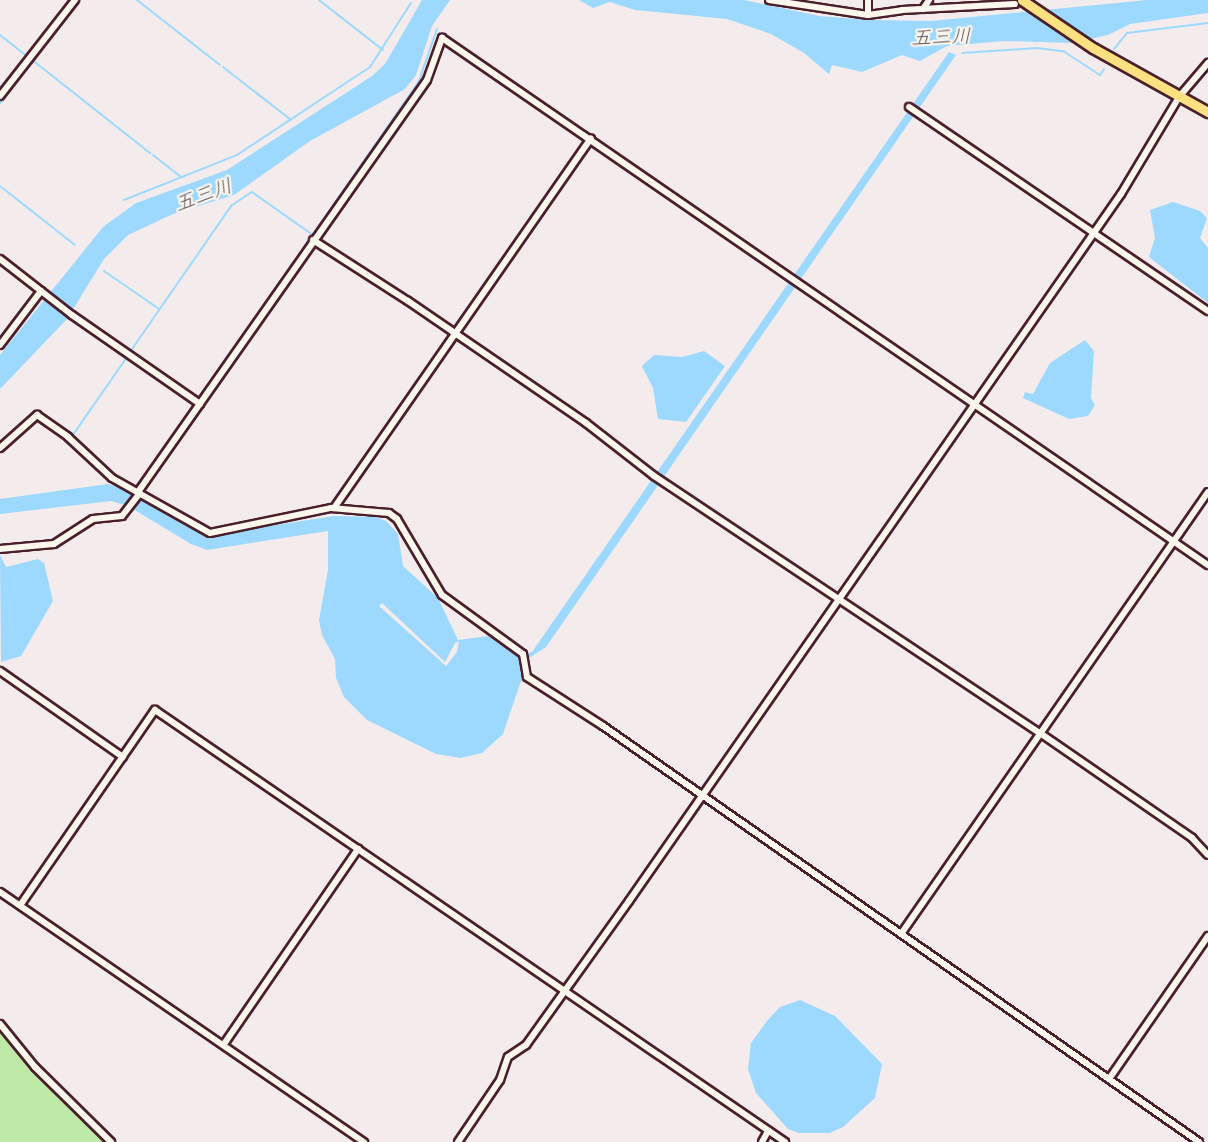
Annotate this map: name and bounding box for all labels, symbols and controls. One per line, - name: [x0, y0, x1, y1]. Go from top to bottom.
- water label: 五三川: [911, 23, 971, 49]
- water label: 五三川: [171, 172, 235, 216]

